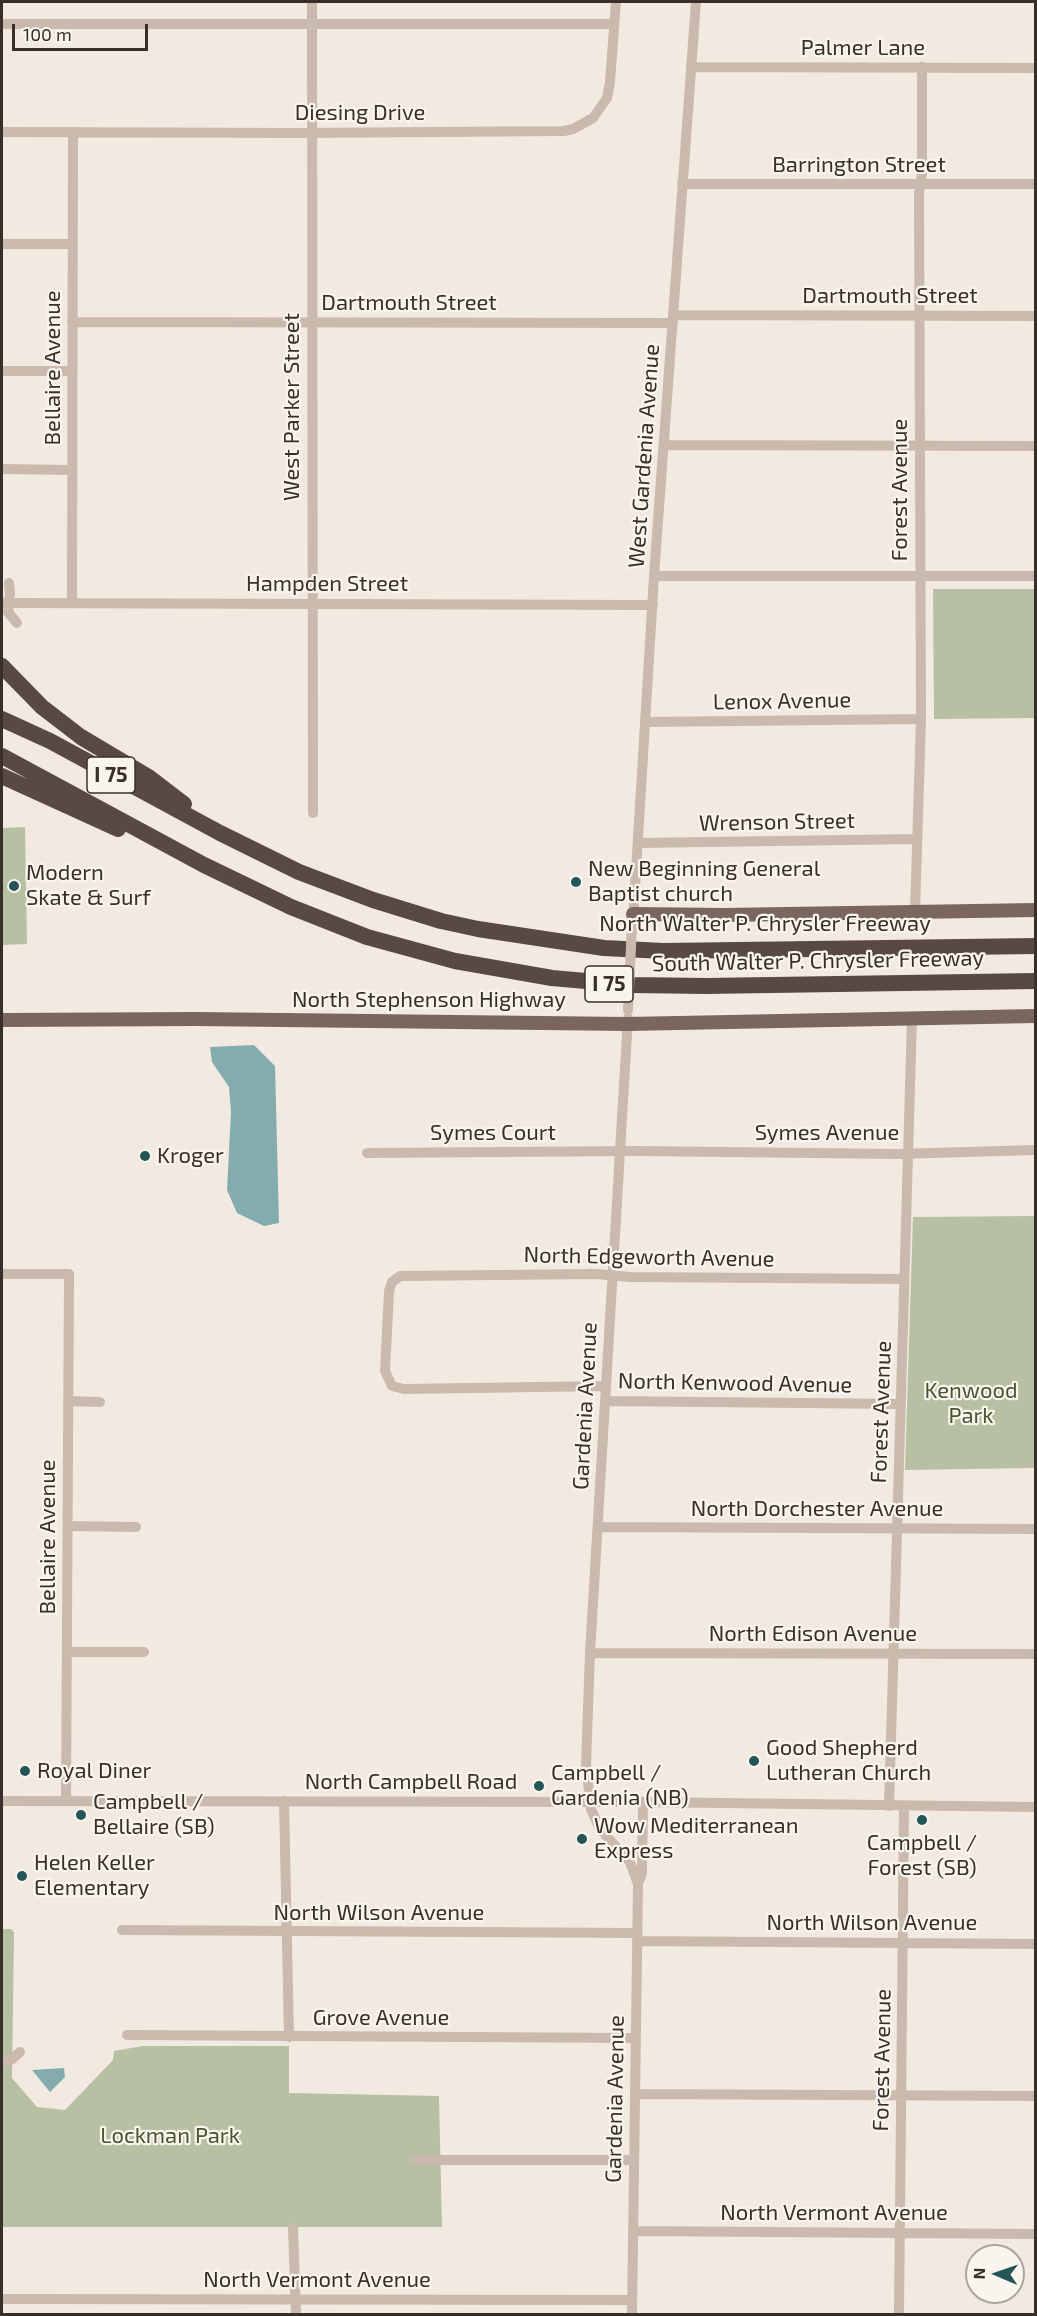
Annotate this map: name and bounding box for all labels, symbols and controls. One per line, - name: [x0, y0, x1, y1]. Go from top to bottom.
- scale bar: [15, 12, 152, 50]
- text: 100 m: [23, 23, 72, 45]
- street label: Palmer Lane: [801, 35, 925, 61]
- street label: Diesing Drive: [295, 100, 425, 126]
- street label: Barrington Street: [772, 152, 946, 178]
- street label: Dartmouth Street: [802, 283, 978, 309]
- street label: Bellaire Avenue: [40, 290, 66, 446]
- street label: Dartmouth Street: [321, 290, 497, 316]
- street label: West Parker Street: [279, 313, 305, 501]
- street label: West Gardenia Avenue: [623, 343, 665, 569]
- street label: Forest Avenue: [887, 419, 913, 561]
- street label: Hampden Street: [246, 571, 408, 597]
- street label: Lenox Avenue: [713, 687, 851, 715]
- road number: I 75: [87, 757, 135, 793]
- street label: Wrenson Street: [699, 807, 855, 837]
- place label: New Beginning General Baptist church: [588, 856, 820, 908]
- place label: Modern Skate & Surf: [26, 860, 151, 912]
- marker: New Beginning General Baptist church: [569, 875, 583, 889]
- marker: Modern Skate & Surf: [7, 879, 21, 893]
- street label: North Walter P. Chrysler Freeway: [599, 911, 931, 937]
- street label: South Walter P. Chrysler Freeway: [652, 945, 984, 977]
- road number: I 75: [585, 966, 633, 1002]
- street label: North Stephenson Highway: [292, 987, 566, 1013]
- street label: Symes Court: [430, 1120, 556, 1146]
- street label: Symes Avenue: [755, 1120, 899, 1146]
- place label: Kroger: [157, 1143, 224, 1169]
- marker: Kroger: [138, 1149, 152, 1163]
- street label: North Edgeworth Avenue: [523, 1242, 775, 1272]
- street label: Gardenia Avenue: [567, 1321, 603, 1491]
- street label: Forest Avenue: [865, 1340, 897, 1484]
- street label: North Kenwood Avenue: [618, 1368, 852, 1398]
- park label: Kenwood Park: [925, 1378, 1017, 1430]
- street label: Bellaire Avenue: [35, 1459, 61, 1615]
- street label: North Dorchester Avenue: [691, 1496, 943, 1522]
- street label: North Edison Avenue: [709, 1621, 917, 1647]
- place label: Good Shepherd Lutheran Church: [766, 1735, 931, 1786]
- marker: Good Shepherd Lutheran Church: [747, 1754, 761, 1768]
- place label: Royal Diner: [37, 1758, 151, 1784]
- place label: Campbell / Gardenia (NB): [551, 1760, 689, 1812]
- marker: Royal Diner: [18, 1764, 32, 1778]
- street label: North Campbell Road: [305, 1769, 517, 1795]
- marker: Campbell / Gardenia (NB): [532, 1779, 546, 1793]
- place label: Campbell / Bellaire (SB): [93, 1789, 215, 1840]
- marker: Campbell / Bellaire (SB): [74, 1808, 88, 1822]
- place label: Wow Mediterranean Express: [594, 1813, 798, 1864]
- marker: Campbell / Forest (SB): [915, 1813, 929, 1827]
- place label: Campbell / Forest (SB): [867, 1830, 977, 1882]
- marker: Wow Mediterranean Express: [575, 1832, 589, 1846]
- place label: Helen Keller Elementary: [34, 1850, 155, 1902]
- marker: Helen Keller Elementary: [15, 1869, 29, 1883]
- street label: North Wilson Avenue: [274, 1900, 484, 1926]
- street label: North Wilson Avenue: [767, 1910, 977, 1936]
- street label: Forest Avenue: [868, 1989, 896, 2131]
- street label: Grove Avenue: [313, 2005, 449, 2031]
- street label: Gardenia Avenue: [600, 2015, 630, 2183]
- park label: Lockman Park: [100, 2123, 240, 2149]
- street label: North Vermont Avenue: [720, 2200, 948, 2226]
- north arrow: [965, 2244, 1025, 2304]
- street label: North Vermont Avenue: [203, 2267, 431, 2293]
- text: N: [969, 2267, 988, 2280]

